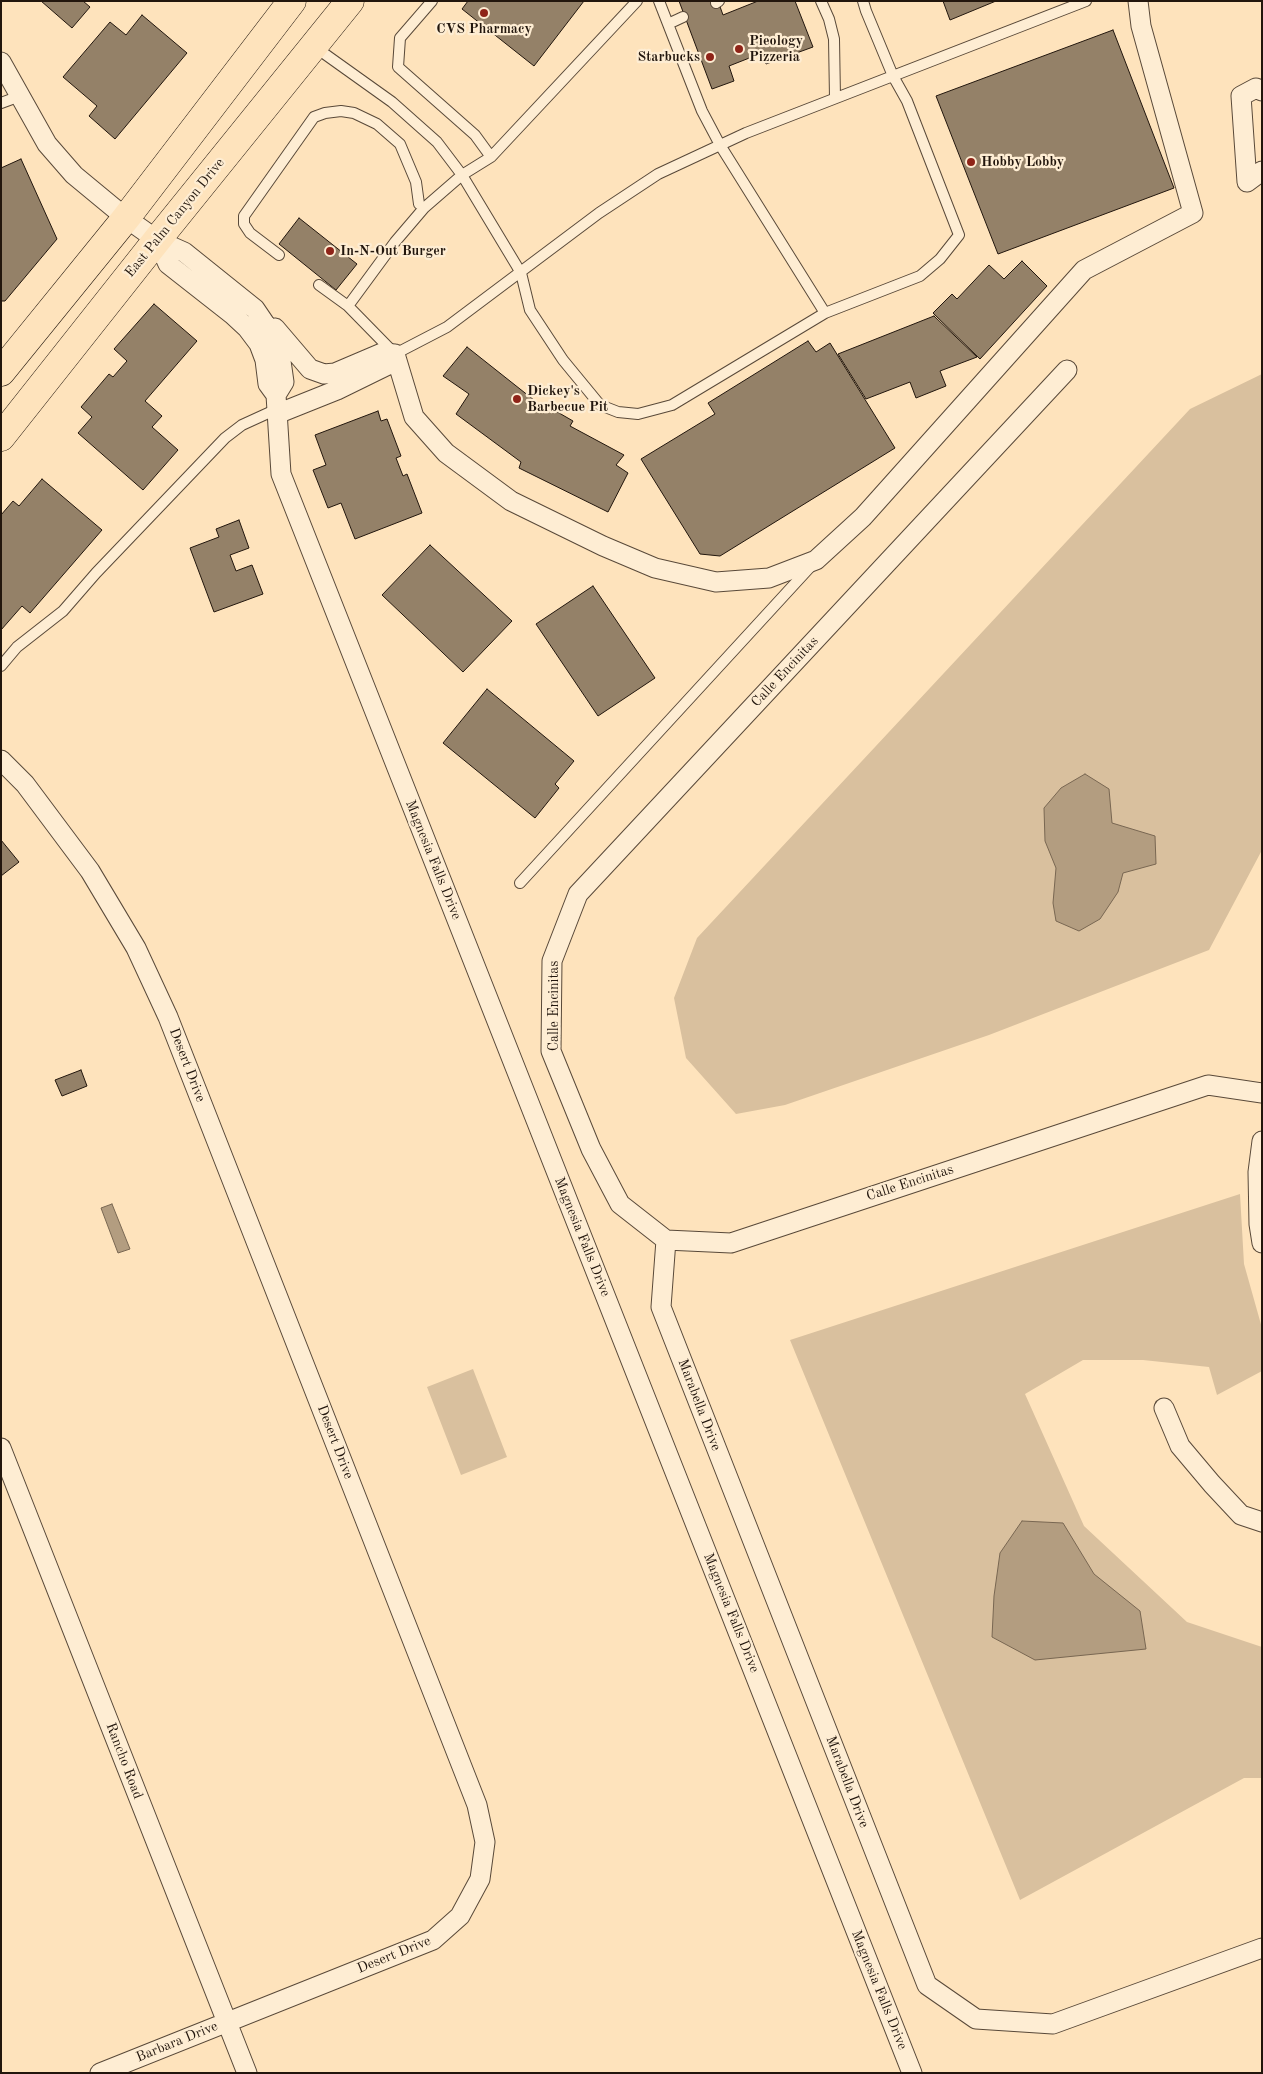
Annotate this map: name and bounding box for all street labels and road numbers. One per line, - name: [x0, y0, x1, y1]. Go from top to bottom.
- street label: East Palm Canyon Drive: [122, 155, 228, 281]
- street label: Calle Encinitas: [748, 633, 822, 711]
- street label: Magnesia Falls Drive: [401, 798, 465, 922]
- street label: Calle Encinitas: [546, 961, 562, 1051]
- street label: Desert Drive: [165, 1026, 209, 1104]
- street label: Calle Encinitas: [864, 1161, 956, 1205]
- street label: Magnesia Falls Drive: [550, 1175, 614, 1299]
- street label: Marabella Drive: [674, 1357, 724, 1453]
- street label: Desert Drive: [313, 1403, 357, 1481]
- street label: Magnesia Falls Drive: [699, 1551, 763, 1675]
- street label: Rancho Road: [102, 1721, 146, 1801]
- street label: Marabella Drive: [822, 1734, 872, 1830]
- street label: Magnesia Falls Drive: [847, 1928, 911, 2052]
- street label: Desert Drive: [355, 1933, 433, 1977]
- street label: Barbara Drive: [134, 2018, 220, 2066]

